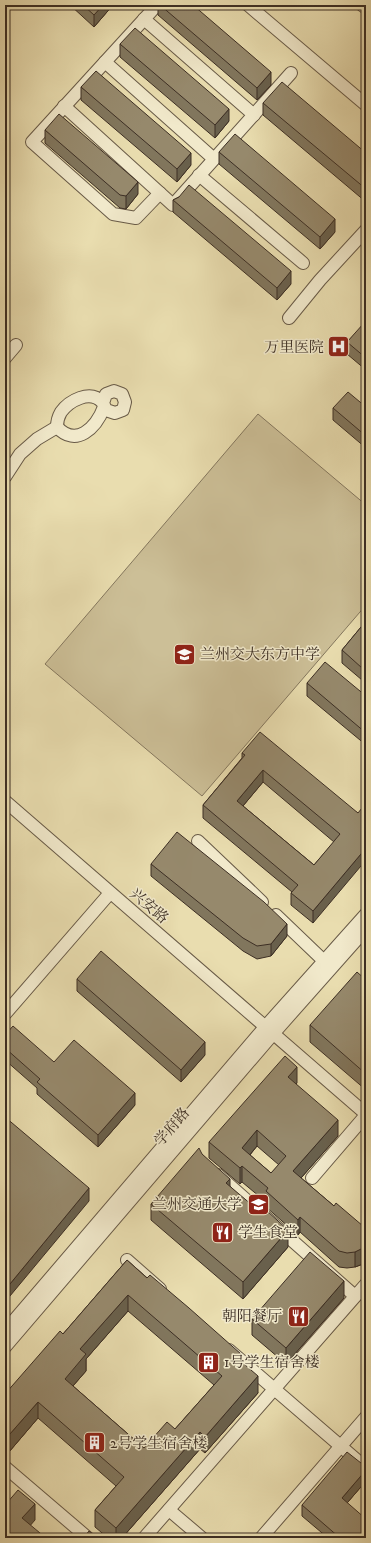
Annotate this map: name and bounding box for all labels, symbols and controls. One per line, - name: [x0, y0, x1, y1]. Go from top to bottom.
- hospital icon: 万里医院: [326, 334, 352, 360]
- place label: 万里医院: [264, 338, 324, 357]
- school or university icon: 兰州交大东方中学: [172, 641, 198, 667]
- place label: 兰州交大东方中学: [200, 645, 320, 664]
- street label: 兴安路: [126, 884, 172, 928]
- street label: 学府路: [150, 1104, 194, 1150]
- school or university icon: 兰州交通大学: [245, 1191, 271, 1217]
- place label: 兰州交通大学: [152, 1195, 242, 1214]
- restaurant icon: 学生食堂: [209, 1219, 235, 1245]
- place label: 学生食堂: [238, 1223, 298, 1242]
- restaurant icon: 朝阳餐厅: [285, 1303, 311, 1329]
- place label: 朝阳餐厅: [222, 1307, 282, 1326]
- building icon: 1号学生宿舍楼: [196, 1349, 222, 1375]
- place label: 1号学生宿舍楼: [224, 1353, 320, 1372]
- building icon: 2号学生宿舍楼: [81, 1430, 107, 1456]
- place label: 2号学生宿舍楼: [110, 1434, 207, 1453]

